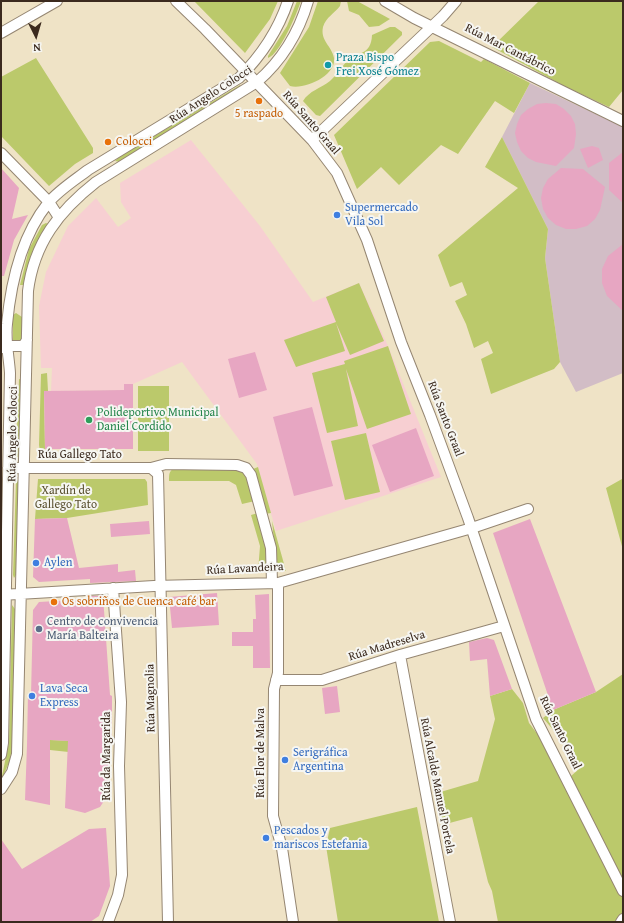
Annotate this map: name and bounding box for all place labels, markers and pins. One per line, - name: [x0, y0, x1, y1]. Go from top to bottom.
- place label: Praza Bispo Frei Xosé Gómez: [336, 51, 419, 79]
- marker: Praza Bispo Frei Xosé Gómez: [323, 60, 333, 70]
- marker: 5 raspado: [254, 96, 264, 106]
- place label: 5 raspado: [235, 107, 283, 121]
- place label: Colocci: [116, 135, 152, 149]
- marker: Colocci: [103, 137, 113, 147]
- place label: Supermercado Vila Sol: [345, 201, 418, 229]
- marker: Supermercado Vila Sol: [332, 210, 342, 220]
- place label: Polideportivo Municipal Daniel Cordido: [97, 406, 219, 434]
- marker: Polideportivo Municipal Daniel Cordido: [84, 415, 94, 425]
- place label: Aylen: [44, 556, 72, 570]
- marker: Aylen: [31, 558, 41, 568]
- place label: Os sobriños de Cuenca café bar: [62, 595, 216, 609]
- marker: Os sobriños de Cuenca café bar: [49, 597, 59, 607]
- place label: Centro de convivencia María Balteira: [47, 615, 158, 643]
- marker: Centro de convivencia María Balteira: [34, 624, 44, 634]
- place label: Lava Seca Express: [40, 682, 88, 710]
- marker: Lava Seca Express: [27, 691, 37, 701]
- place label: Serigráfica Argentina: [293, 746, 348, 774]
- marker: Serigráfica Argentina: [280, 755, 290, 765]
- place label: Pescados y mariscos Estefania: [274, 824, 367, 852]
- marker: Pescados y mariscos Estefania: [261, 833, 271, 843]

